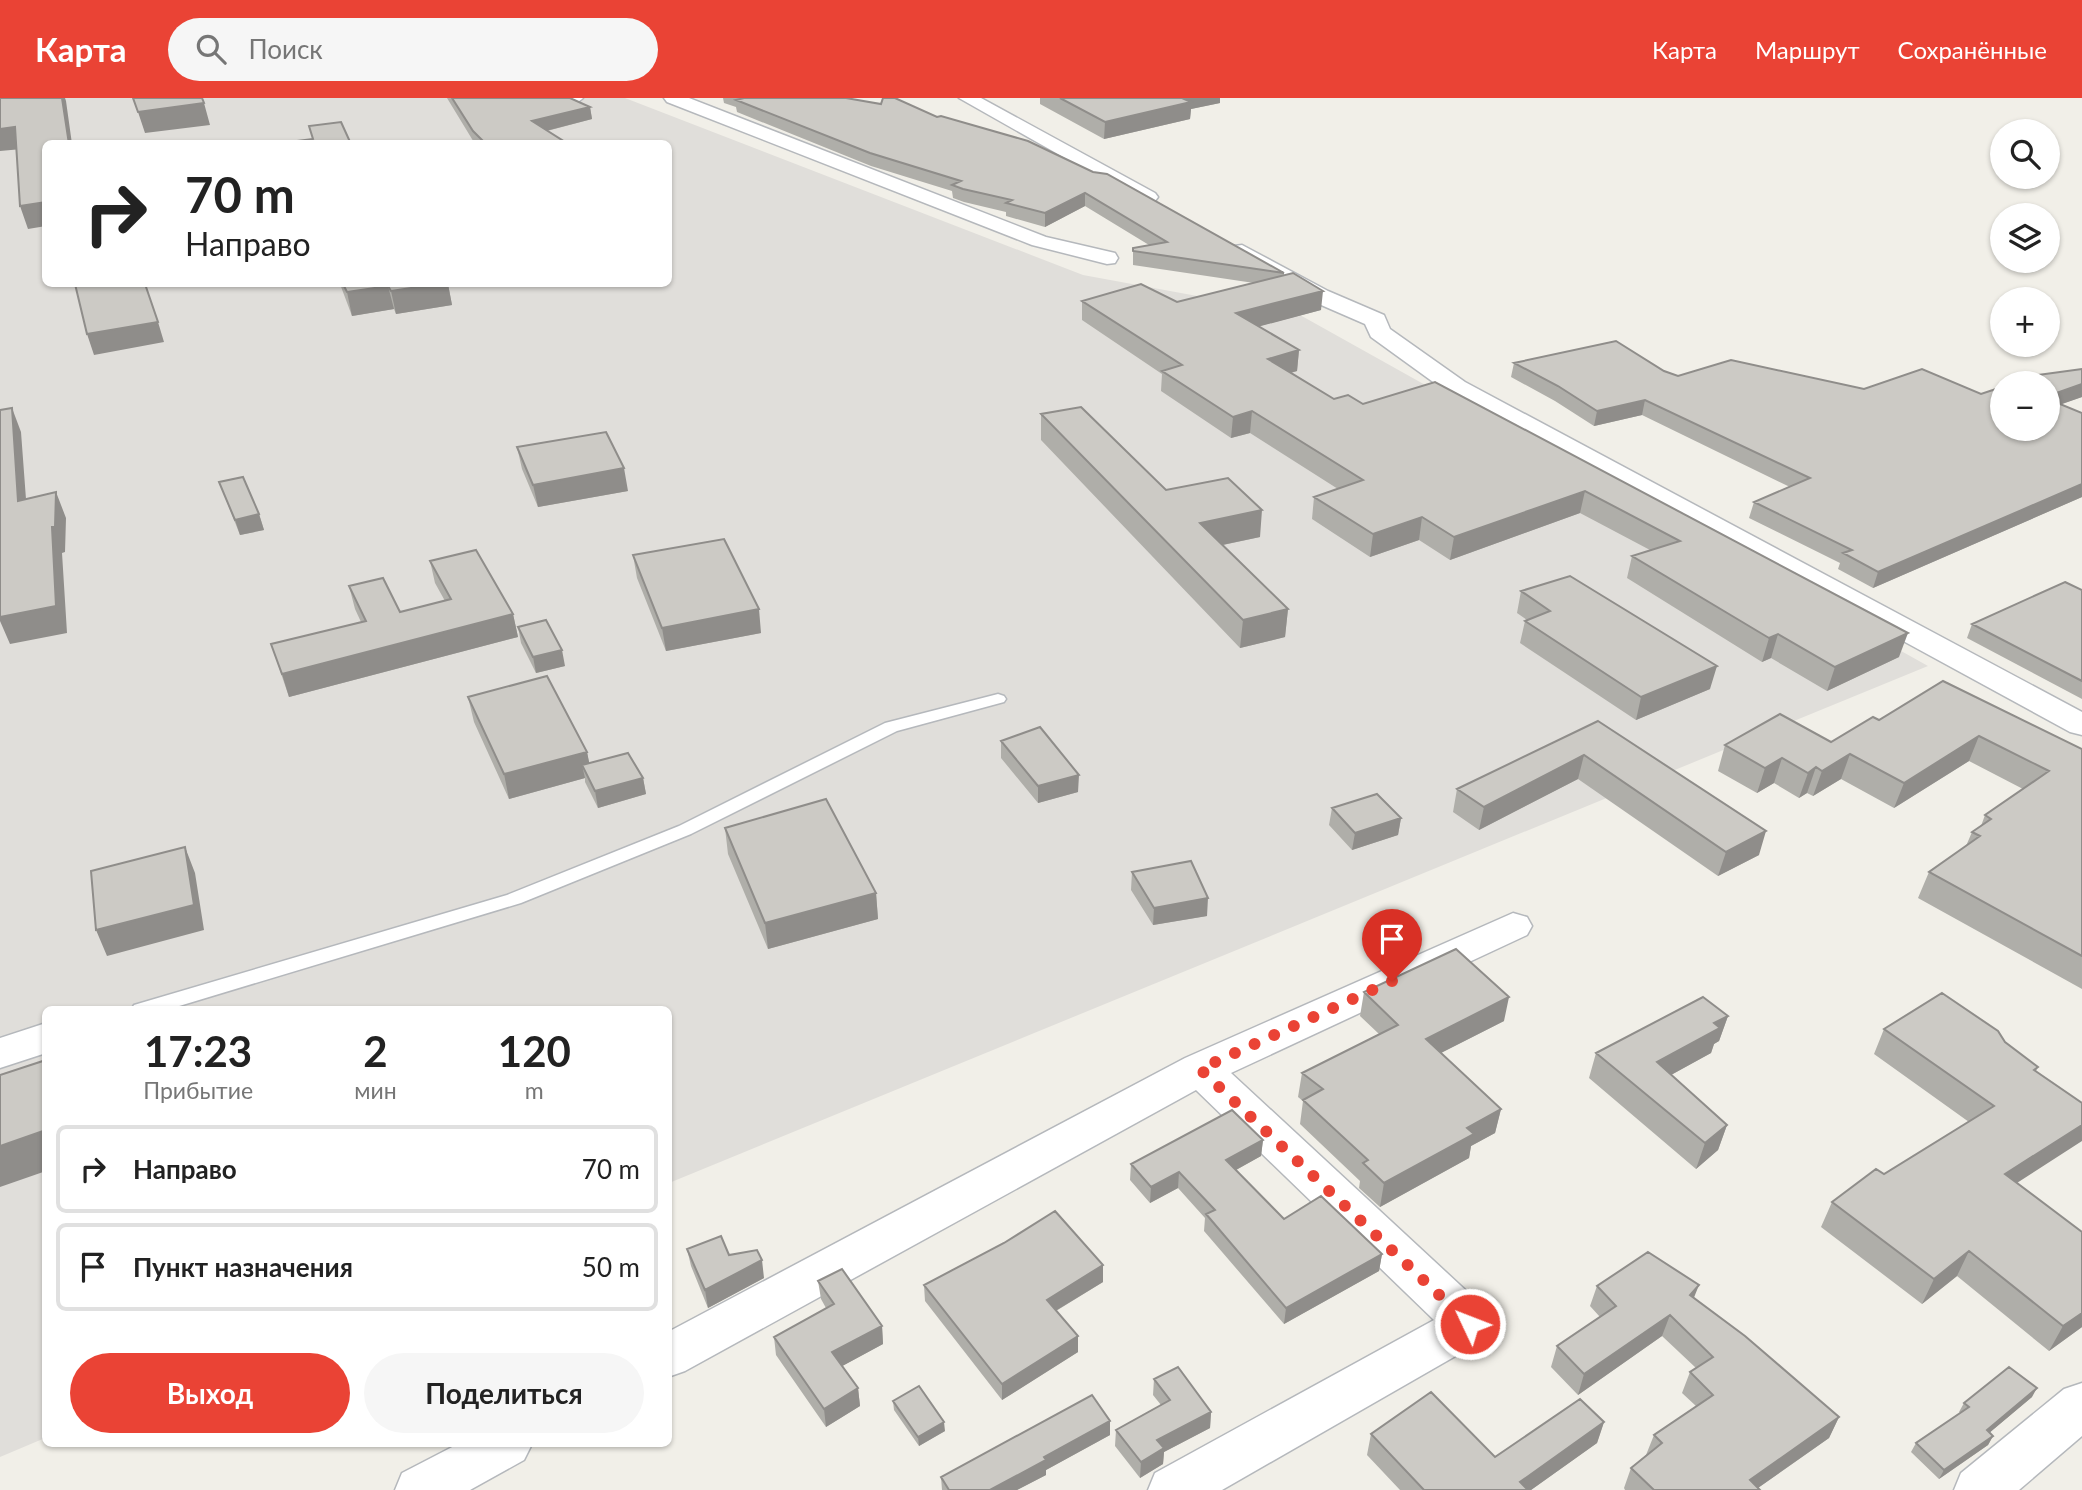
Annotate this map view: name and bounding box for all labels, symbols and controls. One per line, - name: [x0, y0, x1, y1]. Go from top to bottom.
- search box: [168, 18, 658, 81]
- text: Карта: [35, 29, 126, 69]
- icon: search: [192, 30, 230, 68]
- text: Поиск: [248, 33, 323, 65]
- text: Карта: [1652, 35, 1717, 64]
- text: Маршрут: [1755, 35, 1860, 64]
- text: Сохранённые: [1898, 35, 2047, 64]
- map controls: [1990, 119, 2060, 441]
- button: search: [1990, 119, 2060, 189]
- text: 70 m: [185, 165, 295, 223]
- icon: right: [70, 168, 161, 259]
- button: layers: [1990, 203, 2060, 273]
- text: Направо: [185, 224, 311, 263]
- button: +: [1990, 287, 2060, 357]
- button: −: [1990, 371, 2060, 441]
- pin: [1362, 909, 1422, 981]
- icon: arrive: [1373, 920, 1411, 958]
- text: 17:23: [144, 1026, 252, 1076]
- text: 2: [363, 1026, 388, 1076]
- text: 120: [498, 1026, 571, 1076]
- text: Прибытие: [143, 1076, 253, 1104]
- text: мин: [354, 1076, 397, 1104]
- text: m: [525, 1076, 544, 1104]
- icon: right: [74, 1150, 112, 1188]
- text: Направо: [133, 1153, 237, 1185]
- text: 70 m: [582, 1153, 640, 1185]
- icon: arrive: [74, 1248, 112, 1286]
- text: Пункт назначения: [133, 1251, 353, 1283]
- text: 50 m: [582, 1251, 640, 1283]
- position arrow: [1433, 1287, 1507, 1361]
- button: Выход: [70, 1353, 350, 1433]
- button: Поделиться: [364, 1353, 644, 1433]

